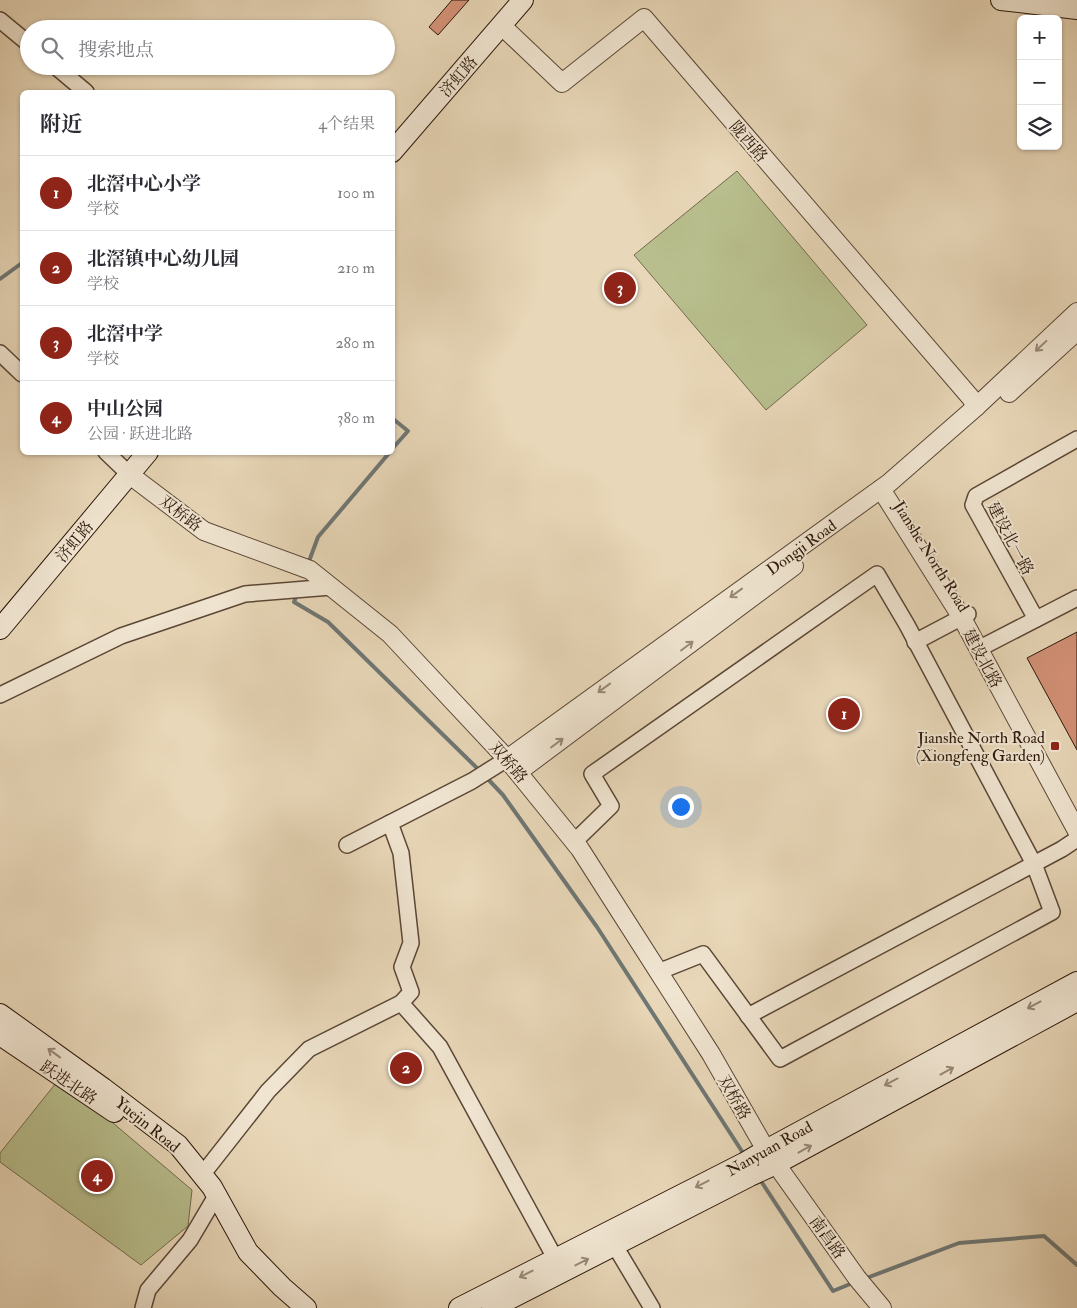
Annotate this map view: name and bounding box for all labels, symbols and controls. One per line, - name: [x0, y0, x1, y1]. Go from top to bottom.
- map controls: [1017, 15, 1062, 150]
- button: +: [1017, 15, 1062, 60]
- search box: [20, 20, 395, 75]
- icon: search: [38, 34, 66, 62]
- text: 搜索地点: [78, 38, 154, 62]
- street label: 济虹路: [435, 52, 482, 101]
- button: −: [1017, 60, 1062, 105]
- button: layers: [1017, 105, 1062, 150]
- text: 附近: [40, 111, 82, 138]
- text: 4个结果: [318, 114, 375, 134]
- street label: 陇西路: [725, 117, 772, 166]
- text: 北滘中心小学: [87, 172, 201, 196]
- text: 1: [53, 183, 59, 203]
- text: 100 m: [337, 183, 375, 203]
- text: 学校: [87, 199, 119, 219]
- text: 北滘镇中心幼儿园: [87, 247, 239, 271]
- text: 2: [52, 258, 60, 278]
- text: 210 m: [337, 258, 375, 278]
- pin: 3: [604, 269, 636, 307]
- text: 学校: [87, 274, 119, 294]
- text: 北滘中学: [87, 322, 163, 346]
- text: 3: [53, 333, 59, 353]
- text: 280 m: [335, 333, 375, 353]
- one-way arrow: [1035, 340, 1048, 352]
- text: 学校: [87, 349, 119, 369]
- text: 中山公园: [87, 397, 163, 421]
- text: 4: [52, 408, 60, 428]
- text: 380 m: [337, 408, 375, 428]
- text: 公园 · 跃进北路: [87, 424, 193, 444]
- street label: 双桥路: [155, 491, 206, 536]
- street label: Jianshe North Road: [888, 496, 973, 616]
- street label: 建设北一路: [983, 498, 1038, 578]
- street label: Dongji Road: [763, 516, 841, 580]
- street label: 济虹路: [52, 517, 98, 566]
- one-way arrow: [730, 588, 743, 599]
- street label: 建设北路: [958, 626, 1006, 691]
- one-way arrow: [680, 641, 694, 651]
- one-way arrow: [598, 683, 611, 694]
- pin: 1: [828, 695, 860, 733]
- place label: Jianshe North Road (Xiongfeng Garden): [916, 728, 1045, 766]
- one-way arrow: [550, 737, 563, 748]
- street label: 双桥路: [485, 738, 532, 787]
- marker: Jianshe North Road (Xiongfeng Garden): [1049, 740, 1061, 752]
- your location: [668, 794, 694, 820]
- one-way arrow: [1027, 1001, 1042, 1011]
- one-way arrow: [48, 1047, 61, 1058]
- pin: 2: [390, 1049, 422, 1087]
- street label: 跃进北路: [36, 1057, 101, 1109]
- one-way arrow: [940, 1066, 955, 1076]
- street label: 双桥路: [713, 1072, 755, 1123]
- one-way arrow: [884, 1078, 899, 1088]
- street label: Yuejin Road: [111, 1093, 184, 1157]
- street label: Nanyuan Road: [723, 1117, 816, 1181]
- one-way arrow: [797, 1144, 812, 1154]
- pin: 4: [81, 1157, 113, 1195]
- one-way arrow: [695, 1180, 710, 1190]
- street label: 南昌路: [805, 1212, 849, 1263]
- one-way arrow: [574, 1257, 589, 1266]
- one-way arrow: [518, 1269, 533, 1279]

